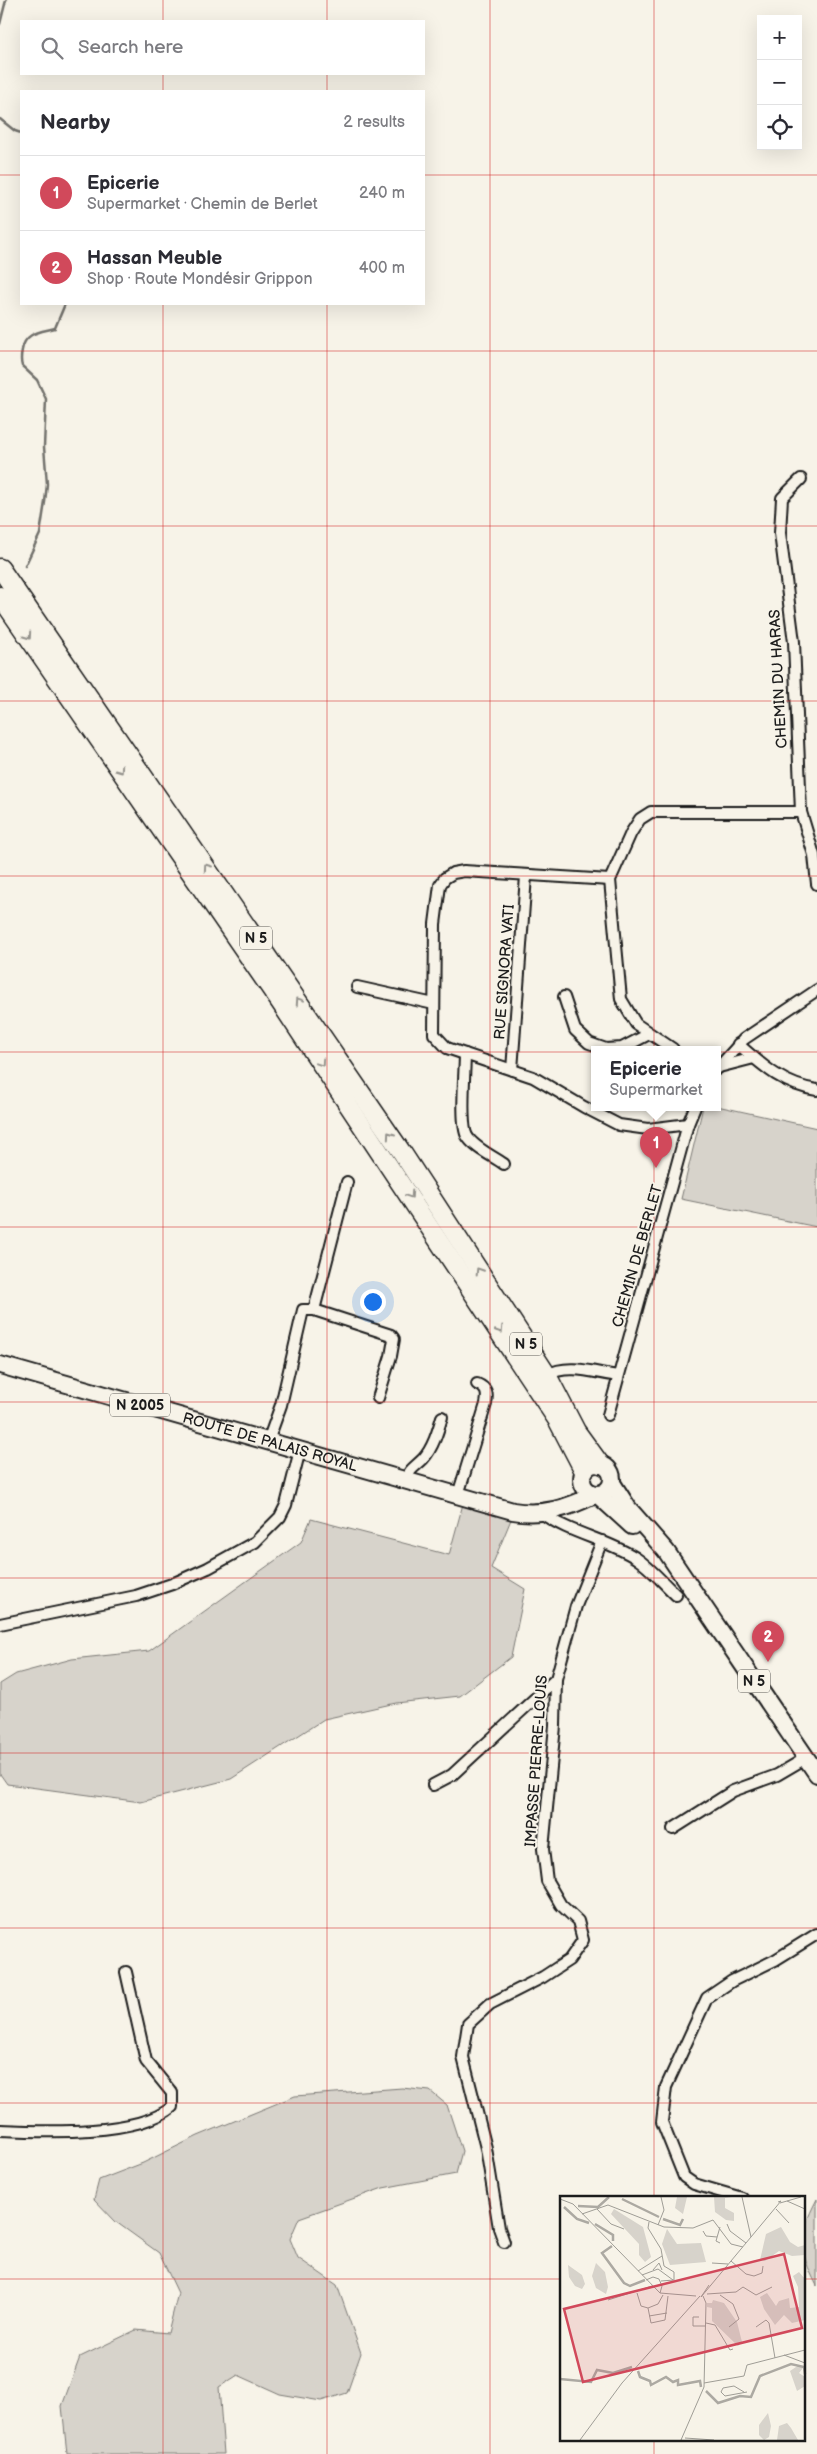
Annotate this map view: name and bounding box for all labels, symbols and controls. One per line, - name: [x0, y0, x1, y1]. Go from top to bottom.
- map controls: [757, 15, 802, 150]
- button: +: [757, 15, 802, 60]
- search box: [20, 20, 425, 75]
- icon: search: [38, 34, 66, 62]
- text: Search here: [78, 36, 183, 59]
- button: −: [757, 60, 802, 105]
- button: locate: [757, 105, 802, 150]
- text: Nearby: [40, 110, 110, 135]
- text: 2 results: [343, 113, 405, 132]
- text: Epicerie: [87, 172, 159, 195]
- text: 1: [53, 184, 59, 203]
- text: 240 m: [359, 184, 405, 203]
- text: Supermarket · Chemin de Berlet: [87, 195, 318, 214]
- text: Hassan Meuble: [87, 247, 222, 270]
- text: 2: [51, 259, 61, 278]
- text: 400 m: [359, 259, 405, 278]
- text: Shop · Route Mondésir Grippon: [87, 270, 312, 289]
- street label: CHEMIN DU HARAS: [765, 609, 792, 749]
- one-way arrow: [22, 630, 31, 640]
- one-way arrow: [114, 764, 123, 774]
- one-way arrow: [204, 863, 213, 873]
- street label: RUE SIGNORA VATI: [490, 903, 519, 1040]
- road number: N 5: [240, 926, 272, 950]
- one-way arrow: [296, 997, 305, 1006]
- popup: [591, 1046, 721, 1111]
- one-way arrow: [315, 1057, 324, 1066]
- text: Epicerie: [609, 1058, 682, 1081]
- text: Supermarket: [609, 1081, 703, 1100]
- pin: 1: [640, 1127, 672, 1168]
- one-way arrow: [387, 1131, 396, 1141]
- street label: CHEMIN DE BERLET: [608, 1183, 667, 1330]
- one-way arrow: [403, 1190, 413, 1199]
- one-way arrow: [475, 1268, 485, 1277]
- your location: [360, 1289, 386, 1315]
- one-way arrow: [493, 1325, 503, 1334]
- road number: N 5: [510, 1332, 542, 1356]
- road number: N 2005: [110, 1394, 170, 1416]
- street label: ROUTE DE PALAIS ROYAL: [180, 1408, 360, 1476]
- pin: 2: [752, 1621, 784, 1662]
- road number: N 5: [738, 1670, 770, 1692]
- street label: IMPASSE PIERRE-LOUIS: [521, 1674, 552, 1848]
- inset map: [560, 2196, 804, 2442]

